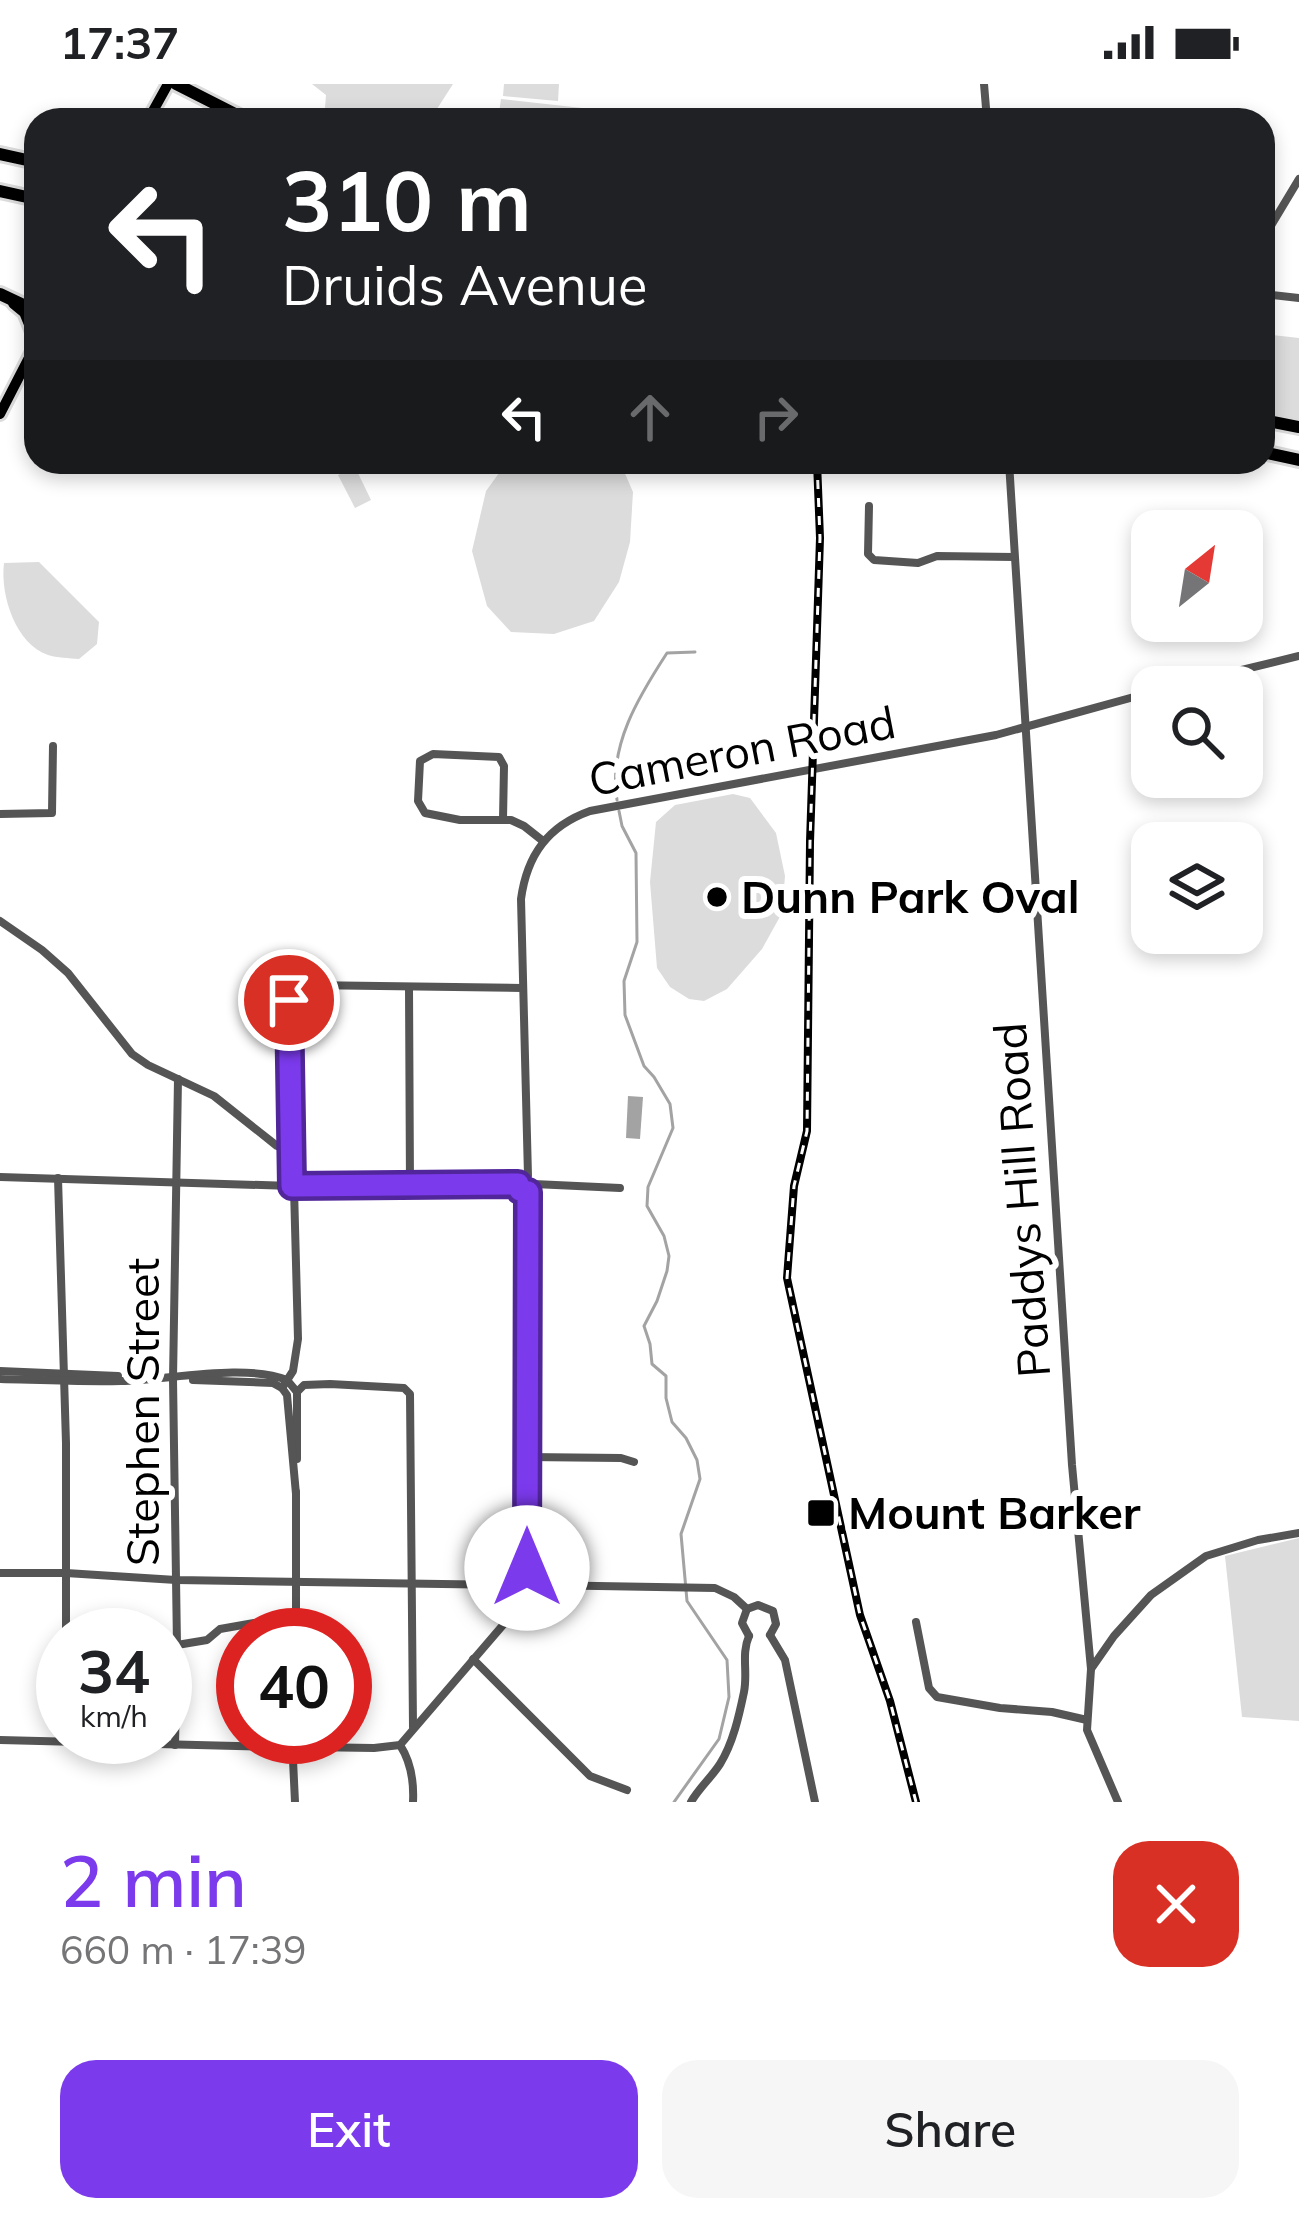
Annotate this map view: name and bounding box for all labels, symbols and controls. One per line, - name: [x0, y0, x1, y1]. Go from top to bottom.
- text: 17:37: [60, 14, 179, 70]
- text: 310 m: [282, 147, 532, 252]
- icon: left: [84, 156, 240, 312]
- text: Druids Avenue: [282, 251, 647, 319]
- icon: left: [491, 384, 557, 450]
- icon: ahead: [617, 384, 683, 450]
- icon: right: [743, 384, 809, 450]
- north arrow: [1131, 510, 1263, 642]
- map controls: [1131, 510, 1263, 954]
- button: search: [1131, 666, 1263, 798]
- street label: Cameron Road: [584, 693, 900, 807]
- button: layers: [1131, 822, 1263, 954]
- place label: Dunn Park Oval: [741, 868, 1080, 924]
- marker: Dunn Park Oval: [704, 884, 730, 910]
- pin: [238, 949, 340, 1051]
- icon: arrive: [256, 967, 322, 1033]
- street label: Paddys Hill Road: [981, 1021, 1061, 1379]
- street label: Stephen Street: [114, 1258, 170, 1566]
- place label: Mount Barker: [848, 1484, 1141, 1540]
- marker: Mount Barker: [805, 1497, 837, 1529]
- position arrow: [464, 1505, 590, 1631]
- speed limit sign: 40: [216, 1608, 372, 1764]
- text: 34: [78, 1633, 150, 1708]
- text: km/h: [80, 1697, 148, 1735]
- text: 2 min: [60, 1835, 247, 1925]
- button: close: [1113, 1841, 1239, 1967]
- text: 660 m · 17:39: [60, 1925, 306, 1974]
- button: Exit: [60, 2060, 638, 2198]
- button: Share: [662, 2060, 1239, 2198]

